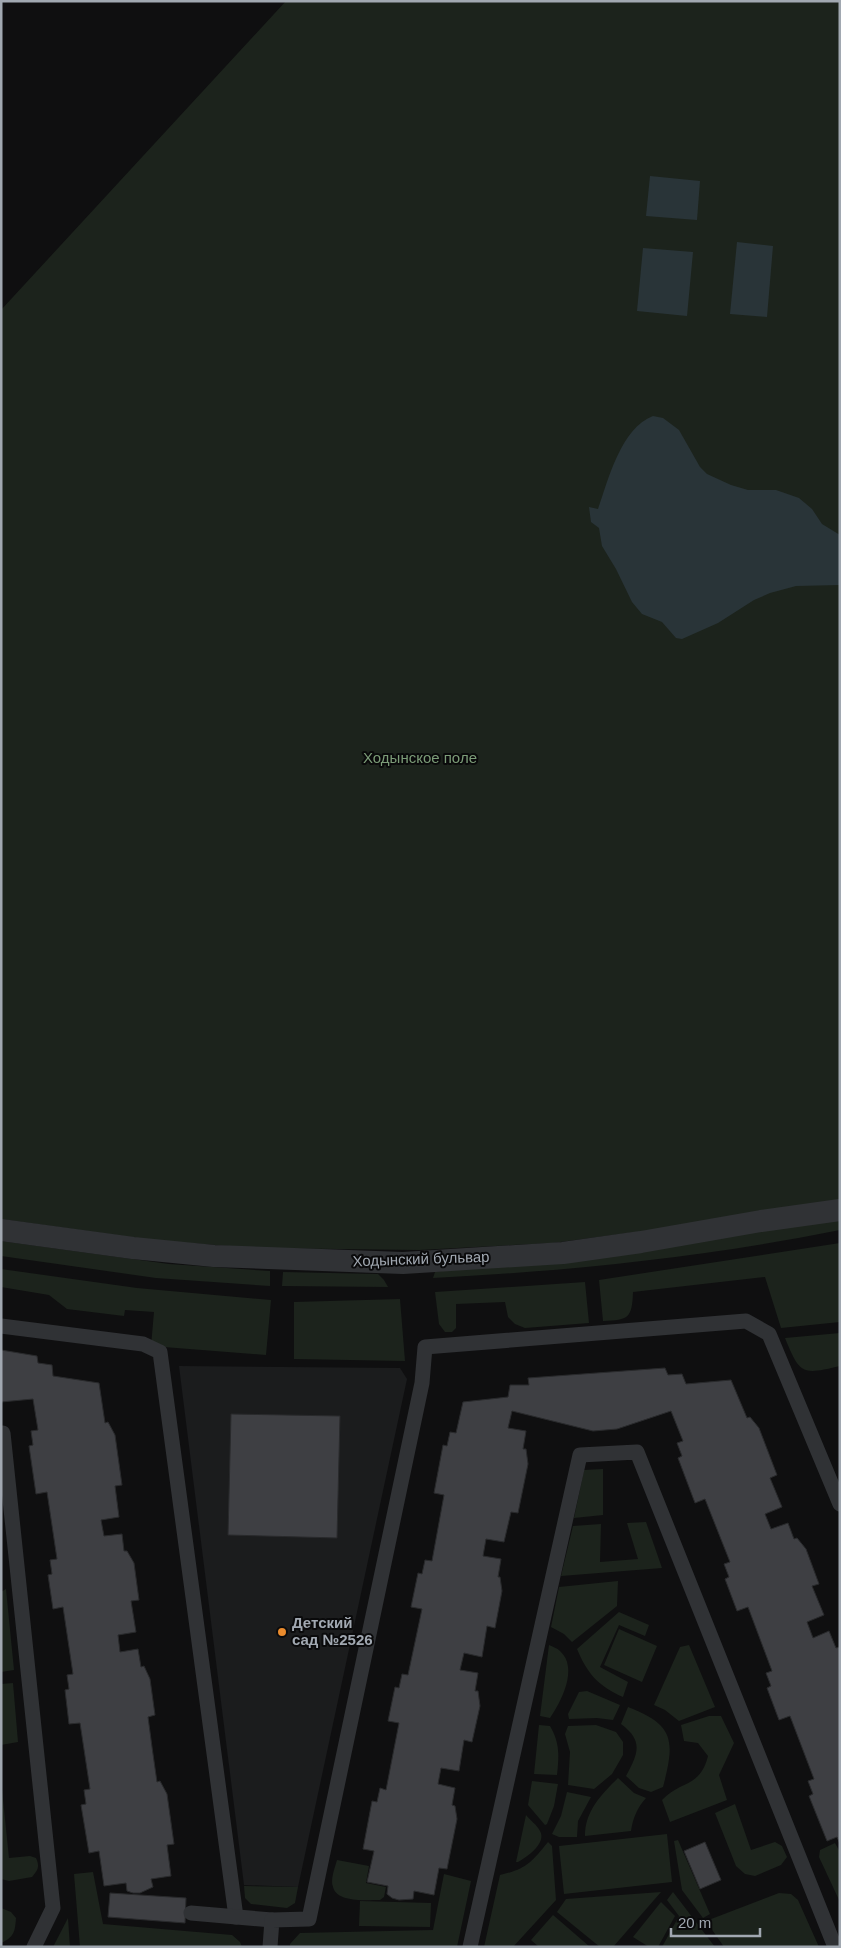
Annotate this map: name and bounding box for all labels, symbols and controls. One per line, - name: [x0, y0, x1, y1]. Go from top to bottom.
- park label: Ходынское поле: [363, 749, 477, 766]
- street label: Ходынский бульвар: [352, 1248, 490, 1269]
- place label: Детский сад №2526: [292, 1614, 373, 1648]
- marker: Детский сад №2526: [276, 1626, 288, 1638]
- scale bar: [671, 1906, 760, 1938]
- text: 20 m: [678, 1914, 711, 1931]

